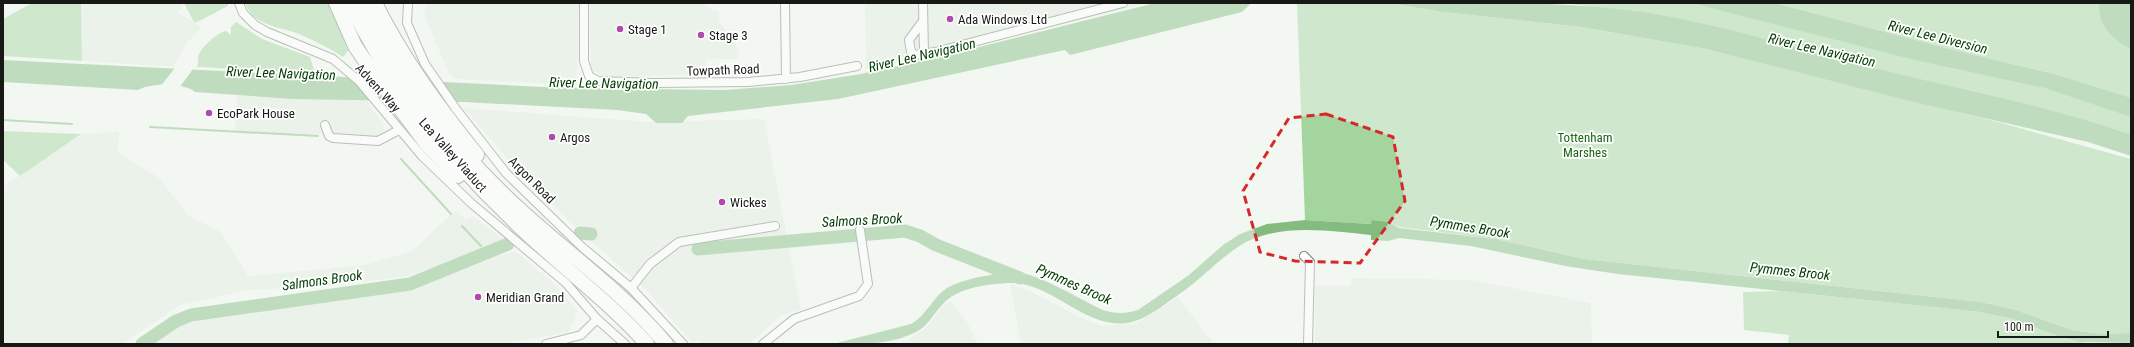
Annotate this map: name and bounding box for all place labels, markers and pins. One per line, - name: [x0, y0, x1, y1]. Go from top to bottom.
- place label: Ada Windows Ltd: [958, 12, 1047, 27]
- marker: Ada Windows Ltd: [945, 14, 955, 24]
- place label: Stage 1: [628, 22, 667, 37]
- marker: Stage 1: [615, 24, 625, 34]
- place label: Stage 3: [709, 28, 748, 43]
- marker: Stage 3: [696, 30, 706, 40]
- place label: EcoPark House: [217, 106, 295, 121]
- marker: EcoPark House: [204, 108, 214, 118]
- place label: Argos: [560, 130, 590, 145]
- marker: Argos: [547, 132, 557, 142]
- place label: Wickes: [730, 195, 767, 210]
- marker: Wickes: [717, 197, 727, 207]
- place label: Meridian Grand: [486, 290, 564, 305]
- marker: Meridian Grand: [473, 292, 483, 302]

